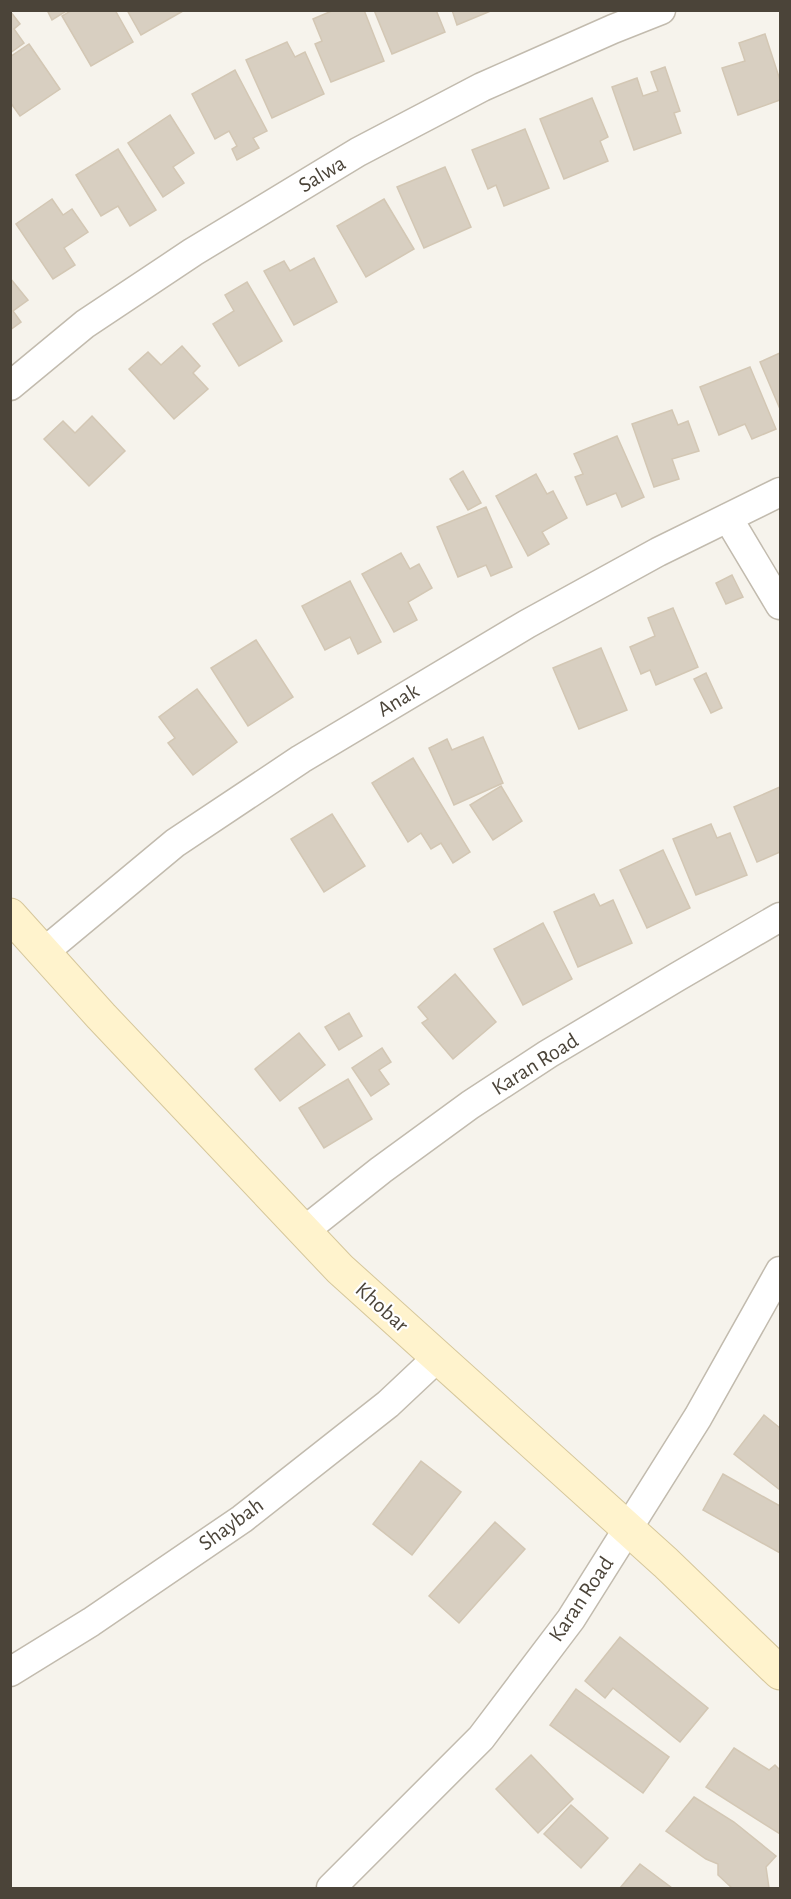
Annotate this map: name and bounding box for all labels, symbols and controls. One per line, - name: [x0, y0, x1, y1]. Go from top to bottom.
- street label: Salwa: [295, 152, 349, 196]
- street label: Anak: [373, 679, 423, 721]
- street label: Karan Road: [488, 1029, 582, 1099]
- street label: Khobar: [351, 1278, 413, 1336]
- street label: Shaybah: [195, 1493, 267, 1555]
- street label: Karan Road: [545, 1552, 617, 1646]

